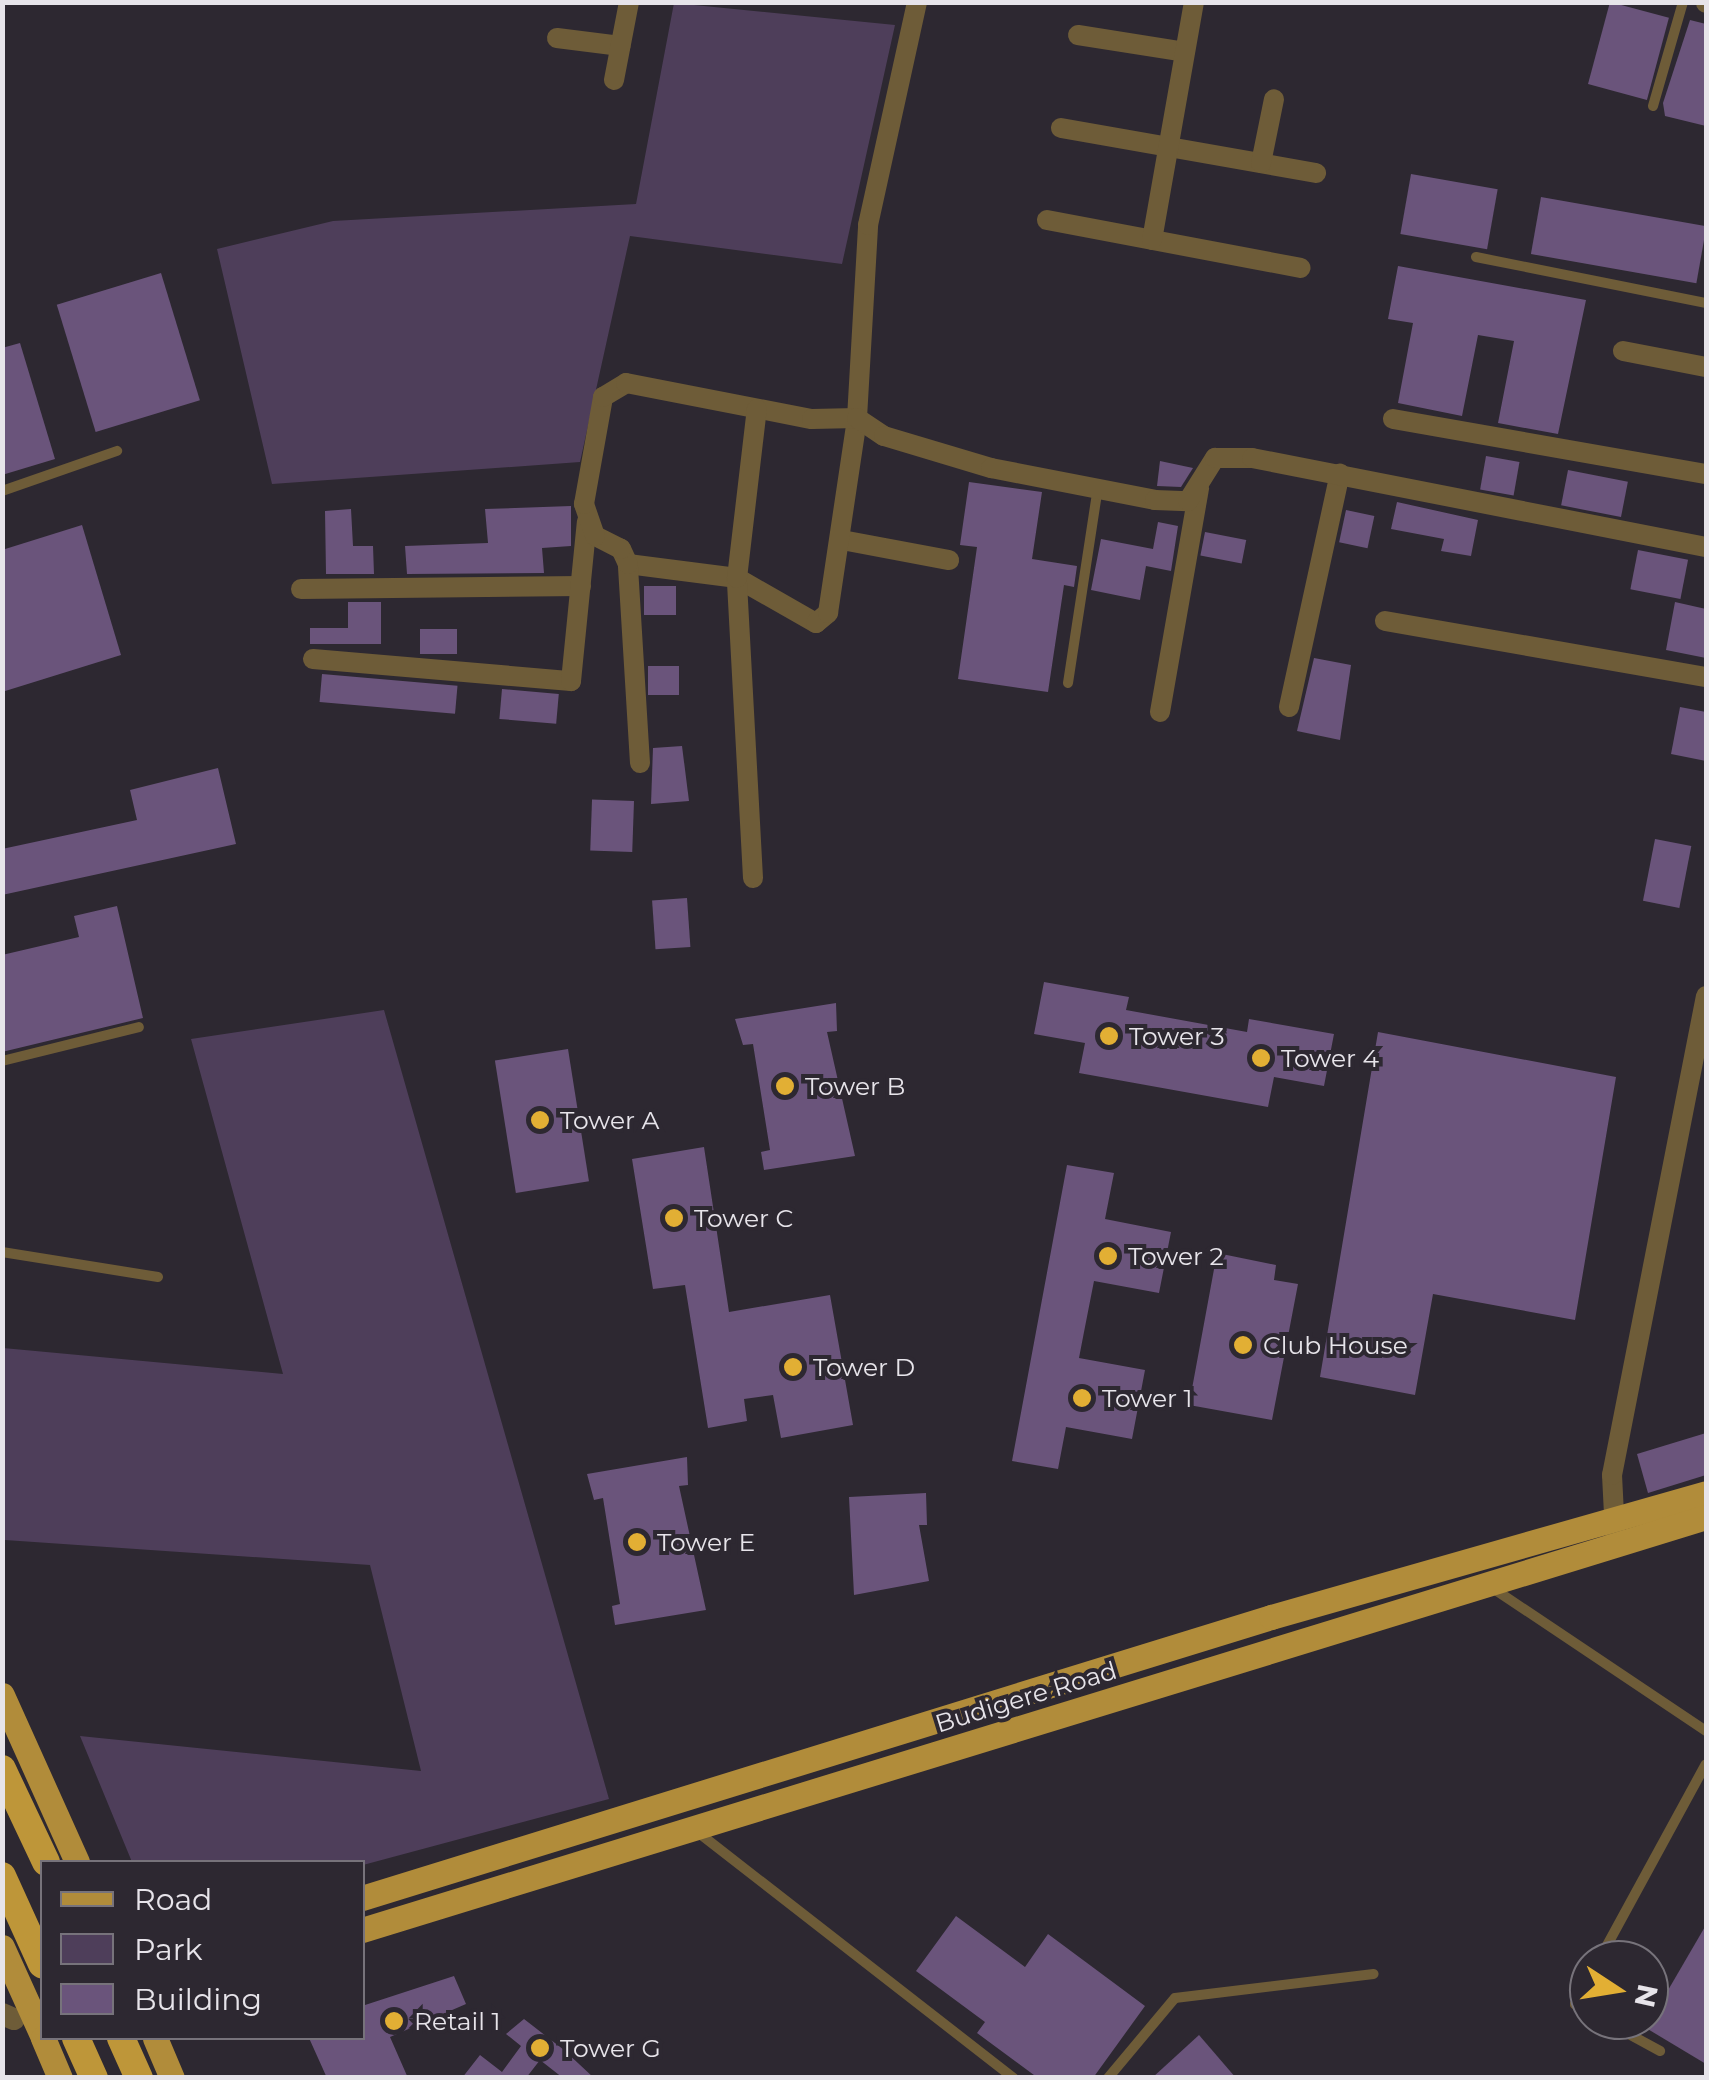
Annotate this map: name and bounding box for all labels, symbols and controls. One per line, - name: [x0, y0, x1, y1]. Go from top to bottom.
- place label: Tower 3: [1129, 1021, 1225, 1051]
- marker: Tower 3: [1098, 1025, 1120, 1047]
- place label: Tower 4: [1281, 1043, 1379, 1073]
- marker: Tower 4: [1250, 1047, 1272, 1069]
- place label: Tower B: [805, 1071, 905, 1101]
- marker: Tower B: [774, 1075, 796, 1097]
- place label: Tower A: [560, 1105, 659, 1135]
- marker: Tower A: [529, 1109, 551, 1131]
- place label: Tower C: [694, 1203, 793, 1233]
- marker: Tower C: [663, 1207, 685, 1229]
- place label: Tower 2: [1128, 1241, 1224, 1271]
- marker: Tower 2: [1097, 1245, 1119, 1267]
- place label: Club House: [1263, 1330, 1408, 1360]
- marker: Club House: [1232, 1334, 1254, 1356]
- place label: Tower D: [813, 1352, 915, 1382]
- marker: Tower D: [782, 1356, 804, 1378]
- place label: Tower 1: [1102, 1383, 1193, 1413]
- marker: Tower 1: [1071, 1387, 1093, 1409]
- place label: Tower E: [657, 1527, 755, 1557]
- marker: Tower E: [626, 1531, 648, 1553]
- street label: Budigere Road: [932, 1655, 1120, 1739]
- legend: [40, 1860, 365, 2040]
- text: Road: [134, 1881, 212, 1918]
- text: Park: [134, 1931, 203, 1968]
- north arrow: [1569, 1940, 1669, 2040]
- text: Building: [134, 1981, 262, 2018]
- text: N: [1627, 1981, 1665, 2010]
- place label: Retail 1: [414, 2006, 501, 2036]
- marker: Retail 1: [383, 2010, 405, 2032]
- place label: Tower G: [560, 2033, 661, 2063]
- marker: Tower G: [529, 2037, 551, 2059]

